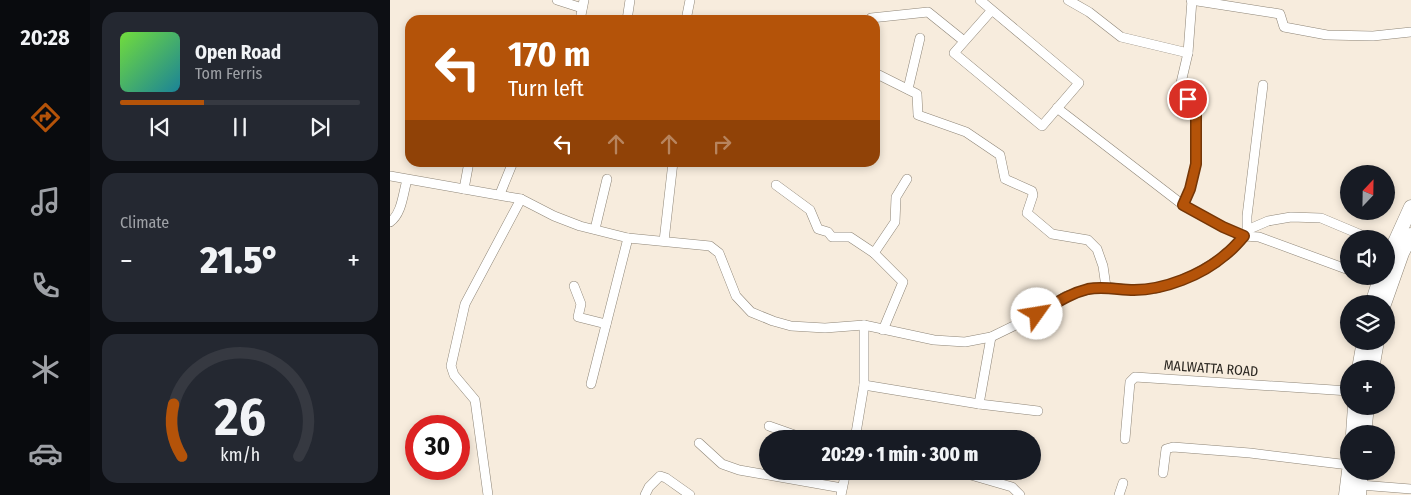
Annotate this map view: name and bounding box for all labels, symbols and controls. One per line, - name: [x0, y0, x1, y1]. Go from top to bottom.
- text: 20:28: [20, 24, 70, 51]
- text: 170 m: [508, 33, 591, 75]
- icon: left: [425, 35, 490, 100]
- text: Open Road: [195, 41, 281, 64]
- text: Tom Ferris: [195, 64, 262, 83]
- text: Turn left: [508, 75, 584, 102]
- pin: [1167, 78, 1209, 120]
- icon: arrive: [1174, 85, 1202, 113]
- icon: directions: [28, 100, 63, 135]
- icon: previous: [146, 113, 174, 141]
- icon: pause: [226, 113, 254, 141]
- icon: next: [306, 113, 334, 141]
- icon: left: [549, 130, 577, 158]
- icon: ahead: [602, 130, 630, 158]
- icon: ahead: [655, 130, 683, 158]
- icon: right: [708, 130, 736, 158]
- north arrow: [1340, 165, 1395, 220]
- map controls: [1340, 165, 1395, 480]
- icon: music: [28, 184, 63, 219]
- text: Climate: [120, 213, 169, 232]
- button: sound: [1340, 230, 1395, 285]
- text: 21.5°: [200, 237, 280, 283]
- text: −: [120, 244, 133, 277]
- text: +: [347, 244, 360, 277]
- icon: phone: [28, 268, 63, 303]
- position arrow: [1010, 287, 1062, 339]
- button: layers: [1340, 295, 1395, 350]
- icon: climate: [28, 352, 63, 387]
- street label: MALWATTA ROAD: [1163, 357, 1259, 380]
- button: +: [1340, 360, 1395, 415]
- text: 26: [213, 386, 266, 449]
- speed limit sign: 30: [405, 415, 470, 480]
- button: −: [1340, 425, 1395, 480]
- icon: car: [28, 436, 63, 471]
- text: 20:29 · 1 min · 300 m: [822, 443, 978, 466]
- text: km/h: [220, 444, 260, 466]

